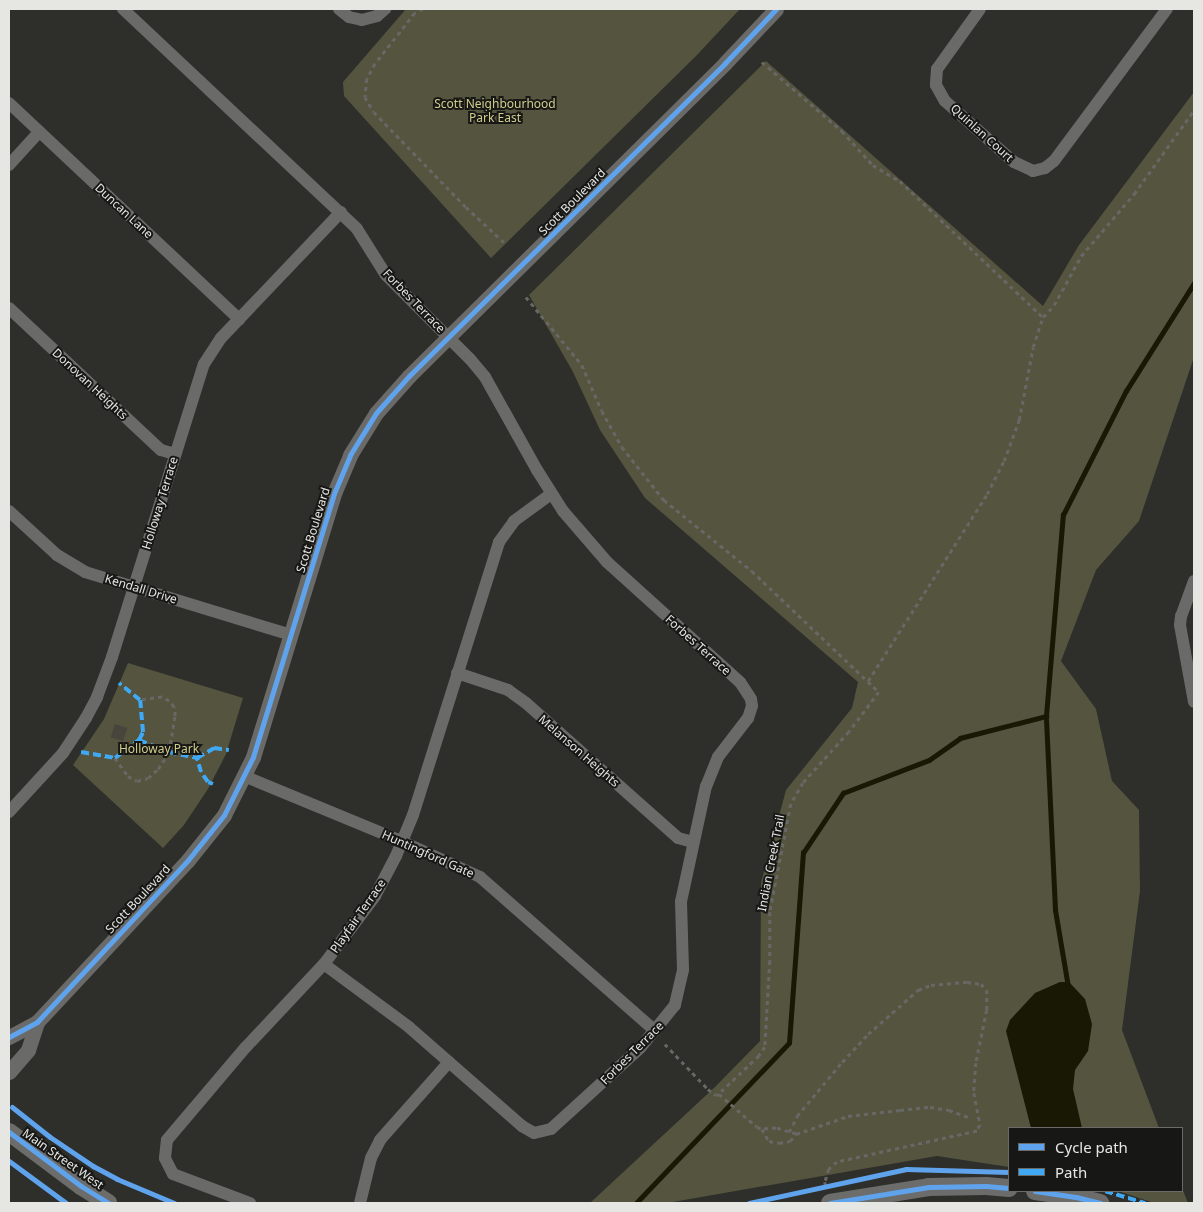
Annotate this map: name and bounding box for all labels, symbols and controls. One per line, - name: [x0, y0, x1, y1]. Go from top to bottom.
- park label: Scott Neighbourhood Park East: [434, 97, 556, 125]
- street label: Quinlan Court: [948, 101, 1016, 165]
- street label: Scott Boulevard: [536, 166, 608, 238]
- street label: Duncan Lane: [92, 181, 156, 241]
- street label: Forbes Terrace: [380, 266, 448, 336]
- street label: Donovan Heights: [49, 346, 131, 422]
- street label: Holloway Terrace: [139, 455, 181, 551]
- street label: Scott Boulevard: [293, 486, 333, 574]
- street label: Kendall Drive: [103, 571, 179, 607]
- street label: Forbes Terrace: [662, 612, 734, 678]
- street label: Melanson Heights: [536, 712, 622, 790]
- park label: Holloway Park: [119, 742, 199, 756]
- street label: Indian Creek Trail: [755, 813, 787, 913]
- street label: Huntingford Gate: [380, 827, 476, 881]
- street label: Scott Boulevard: [103, 862, 173, 936]
- street label: Playfair Terrace: [327, 876, 389, 956]
- street label: Forbes Terrace: [598, 1019, 666, 1087]
- street label: Main Street West: [20, 1126, 106, 1192]
- legend: [1008, 1127, 1183, 1192]
- text: Cycle path: [1055, 1137, 1128, 1157]
- text: Path: [1055, 1162, 1087, 1182]

